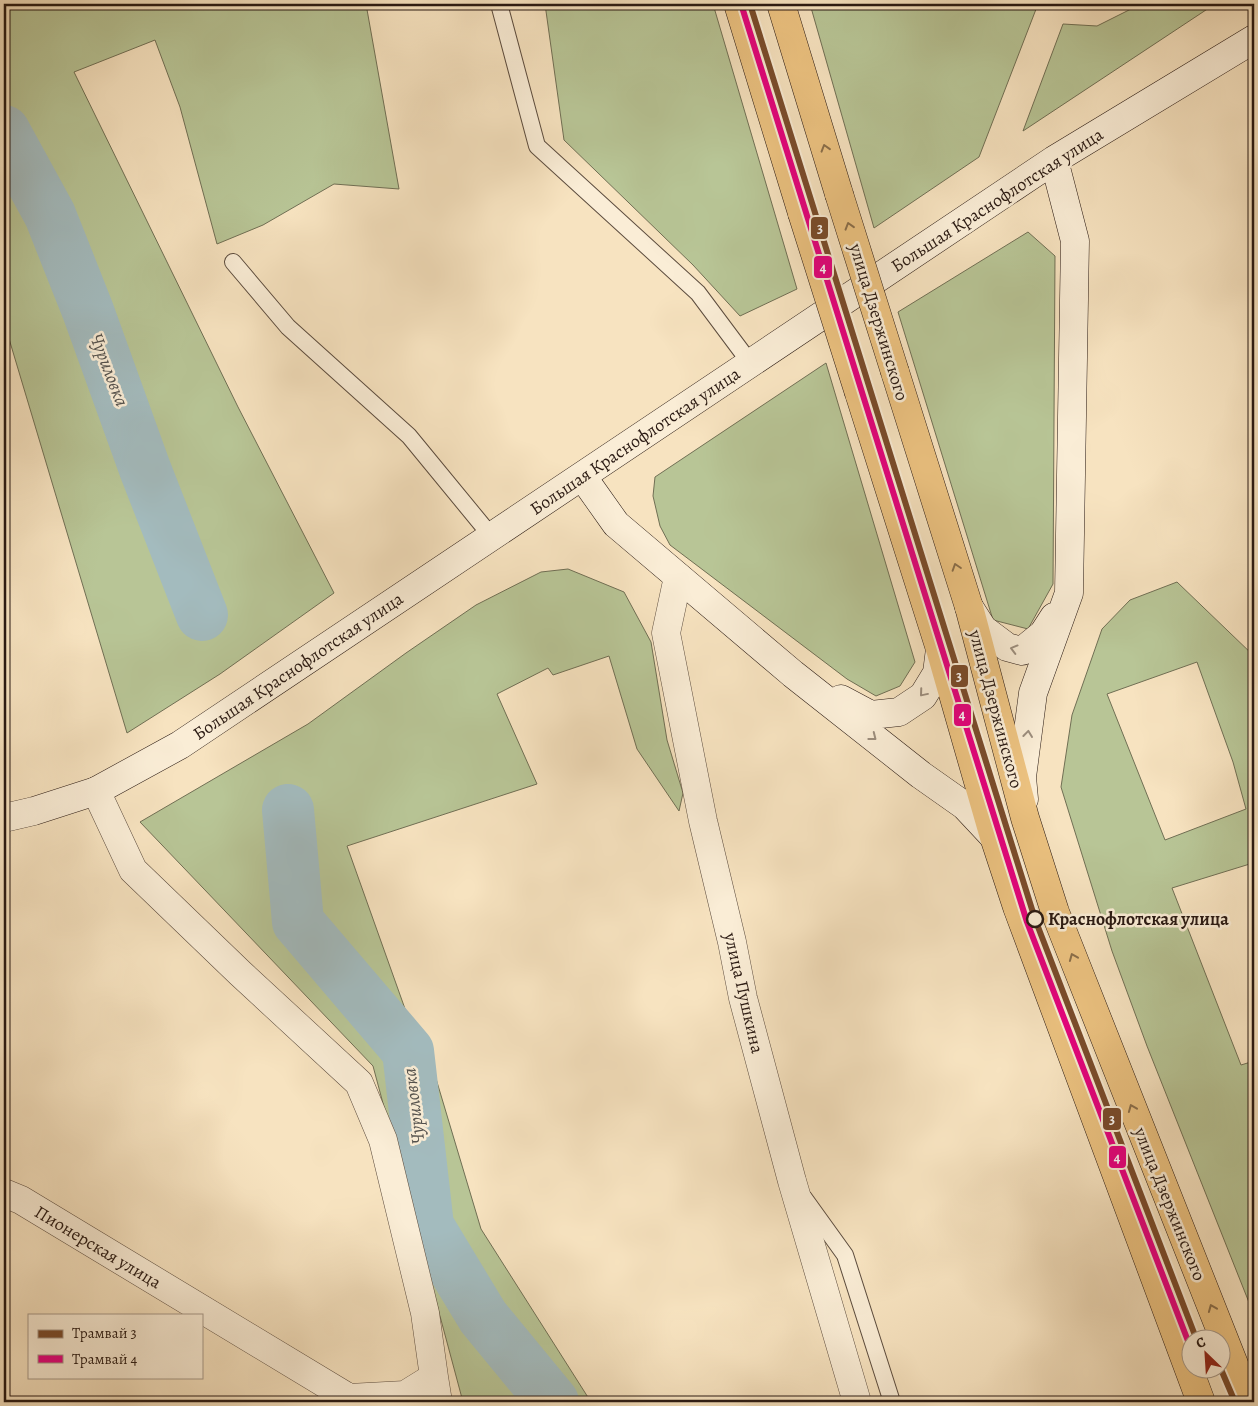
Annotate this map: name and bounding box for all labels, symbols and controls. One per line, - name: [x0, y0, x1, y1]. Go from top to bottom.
- street label: Большая Краснофлотская улица: [886, 122, 1108, 278]
- one-way arrow: [821, 144, 831, 152]
- line badge: 3: [810, 216, 829, 240]
- text: 3: [817, 219, 823, 238]
- one-way arrow: [845, 222, 855, 230]
- street label: улица Дзержинского: [843, 240, 914, 404]
- line badge: 4: [813, 255, 833, 279]
- text: 4: [820, 258, 827, 277]
- water label: Чуриловка: [83, 330, 135, 410]
- street label: Большая Краснофлотская улица: [525, 361, 745, 520]
- one-way arrow: [952, 563, 962, 572]
- street label: Большая Краснофлотская улица: [188, 586, 408, 745]
- street label: улица Дзержинского: [963, 626, 1029, 791]
- one-way arrow: [1010, 644, 1019, 655]
- line badge: 3: [950, 664, 969, 688]
- text: 3: [956, 667, 962, 686]
- one-way arrow: [920, 687, 929, 696]
- line badge: 4: [953, 703, 972, 727]
- text: 4: [959, 705, 966, 724]
- one-way arrow: [1022, 730, 1033, 738]
- one-way arrow: [867, 731, 876, 739]
- place label: Краснофлотская улица: [1048, 907, 1229, 931]
- marker: Краснофлотская улица: [1026, 910, 1044, 928]
- street label: улица Пушкина: [718, 929, 770, 1056]
- one-way arrow: [1068, 953, 1079, 962]
- water label: Чуриловка: [396, 1066, 432, 1146]
- one-way arrow: [1128, 1104, 1139, 1113]
- line badge: 3: [1102, 1107, 1122, 1131]
- text: 3: [1109, 1110, 1115, 1129]
- street label: улица Дзержинского: [1128, 1123, 1212, 1284]
- line badge: 4: [1108, 1145, 1127, 1169]
- text: 4: [1114, 1148, 1121, 1167]
- street label: Пионерская улица: [30, 1200, 166, 1295]
- one-way arrow: [1207, 1304, 1218, 1313]
- legend: [28, 1314, 202, 1378]
- text: Трамвай 3: [72, 1323, 137, 1343]
- north arrow: [1180, 1328, 1230, 1378]
- text: С: [1193, 1332, 1209, 1353]
- text: Трамвай 4: [72, 1349, 137, 1369]

